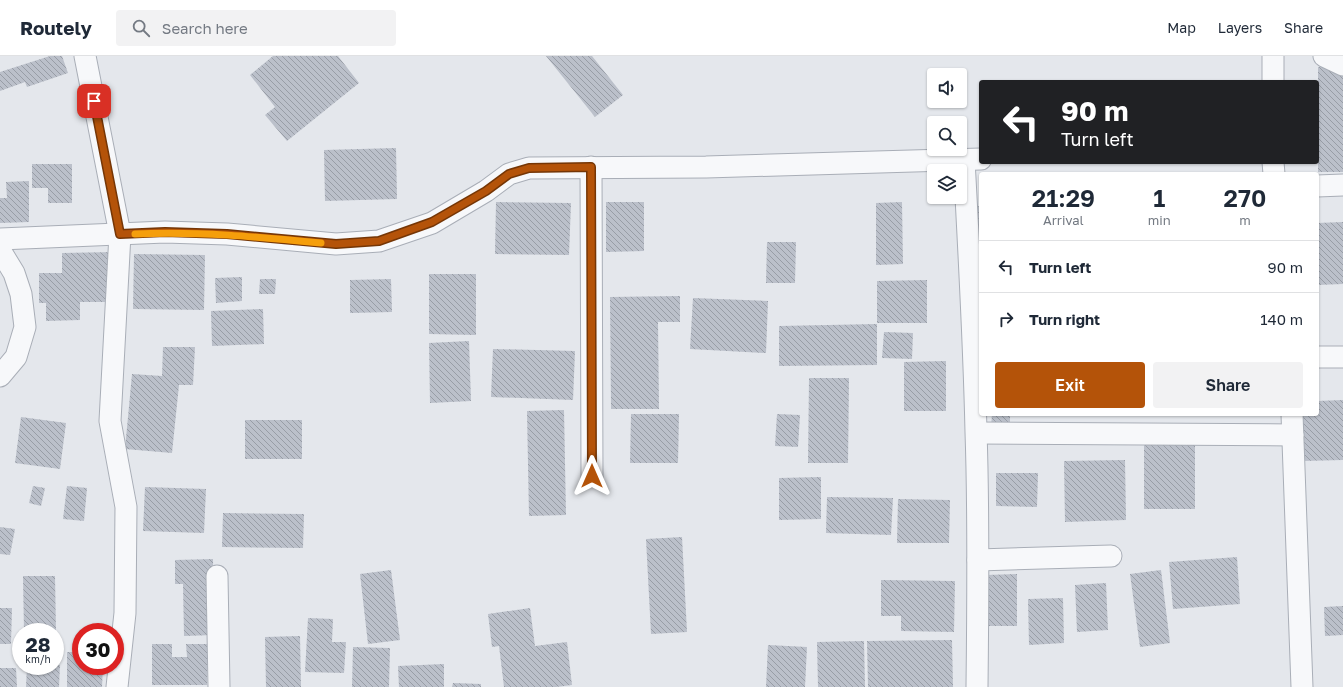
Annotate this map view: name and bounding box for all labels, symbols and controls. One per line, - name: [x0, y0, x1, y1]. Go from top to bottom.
- search box: [116, 10, 396, 46]
- text: Routely: [20, 16, 92, 39]
- icon: search: [130, 17, 152, 39]
- text: Search here: [162, 19, 248, 37]
- text: Map: [1167, 19, 1196, 36]
- text: Layers: [1218, 19, 1262, 36]
- text: Share: [1284, 19, 1323, 36]
- map controls: [927, 68, 967, 204]
- button: sound: [927, 68, 967, 108]
- pin: [77, 84, 111, 118]
- icon: arrive: [83, 90, 105, 112]
- text: 90 m: [1061, 94, 1128, 127]
- icon: left: [995, 96, 1047, 148]
- button: search: [927, 116, 967, 156]
- text: Turn left: [1061, 128, 1134, 150]
- button: layers: [927, 164, 967, 204]
- text: 21:29: [1032, 183, 1095, 212]
- text: 1: [1153, 183, 1165, 212]
- text: 270: [1224, 183, 1266, 212]
- text: Arrival: [1043, 212, 1084, 228]
- text: min: [1148, 212, 1171, 228]
- text: m: [1239, 212, 1251, 228]
- icon: left: [995, 256, 1017, 278]
- text: Turn left: [1029, 258, 1091, 276]
- text: 90 m: [1268, 258, 1303, 276]
- icon: right: [995, 308, 1017, 330]
- text: Turn right: [1029, 310, 1100, 328]
- text: 140 m: [1260, 310, 1303, 328]
- button: Exit: [995, 362, 1145, 408]
- button: Share: [1153, 362, 1303, 408]
- position arrow: [571, 455, 613, 497]
- speed limit sign: 30: [72, 623, 124, 675]
- text: 28: [25, 632, 50, 656]
- text: km/h: [25, 653, 51, 665]

